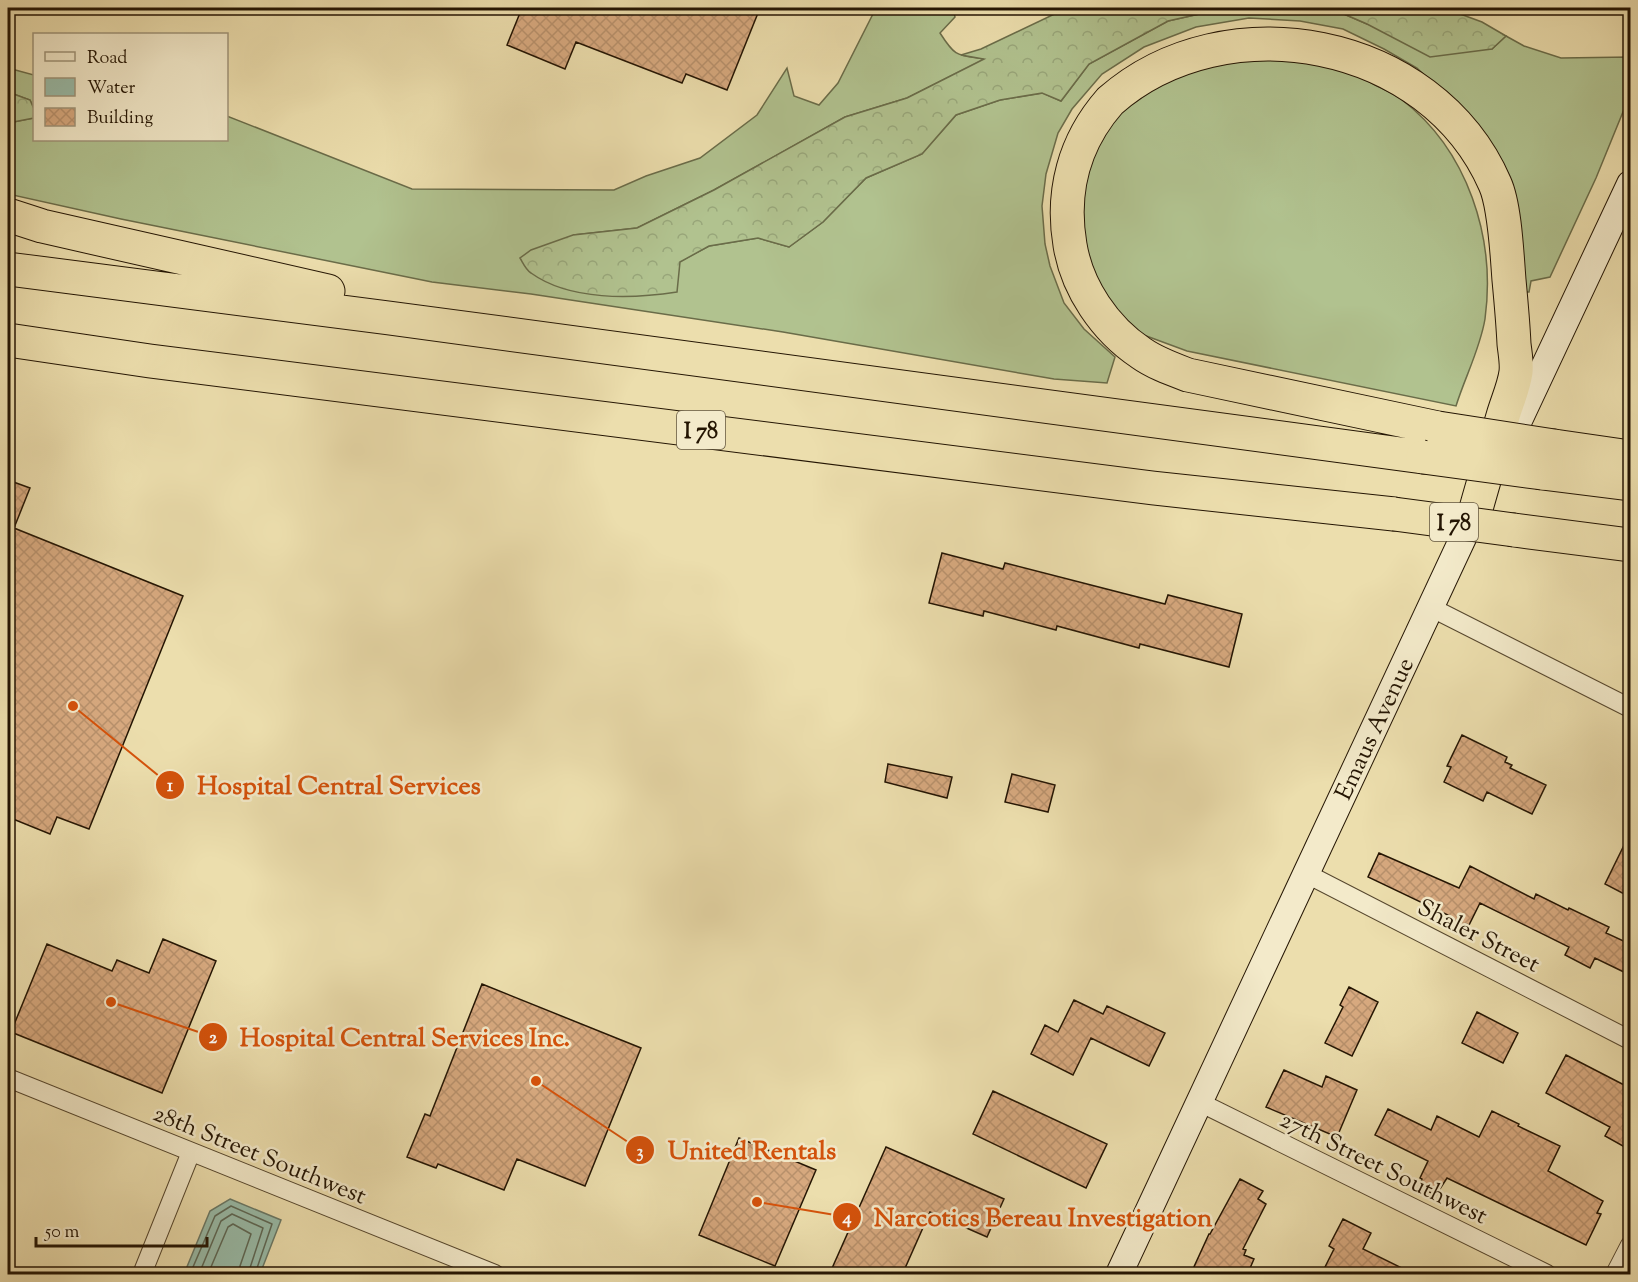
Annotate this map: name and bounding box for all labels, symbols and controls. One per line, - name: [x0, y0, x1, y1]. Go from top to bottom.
- legend: [33, 33, 228, 141]
- text: Road: [87, 46, 127, 72]
- text: Water: [87, 76, 136, 102]
- text: Building: [87, 106, 153, 132]
- road number: I 78: [677, 411, 725, 449]
- road number: I 78: [1430, 503, 1478, 541]
- street label: Emaus Avenue: [1328, 653, 1424, 806]
- callout: Hospital Central Services: [155, 763, 493, 807]
- text: Hospital Central Services: [197, 769, 481, 806]
- text: 1: [167, 774, 174, 800]
- street label: Shaler Street: [1411, 891, 1545, 982]
- callout: Hospital Central Services Inc.: [198, 1015, 583, 1059]
- text: Hospital Central Services Inc.: [240, 1021, 570, 1058]
- text: 2: [209, 1026, 218, 1052]
- street label: 28th Street Southwest: [148, 1098, 371, 1214]
- street label: 27th Street Southwest: [1274, 1104, 1493, 1234]
- callout: United Rentals: [625, 1128, 848, 1172]
- text: United Rentals: [668, 1134, 836, 1171]
- text: 3: [636, 1140, 644, 1166]
- callout: Narcotics Bereau Investigation: [832, 1195, 1224, 1239]
- text: Narcotics Bereau Investigation: [874, 1201, 1213, 1238]
- text: 4: [841, 1206, 852, 1232]
- scale bar: [36, 1210, 207, 1248]
- text: 50 m: [44, 1220, 80, 1246]

